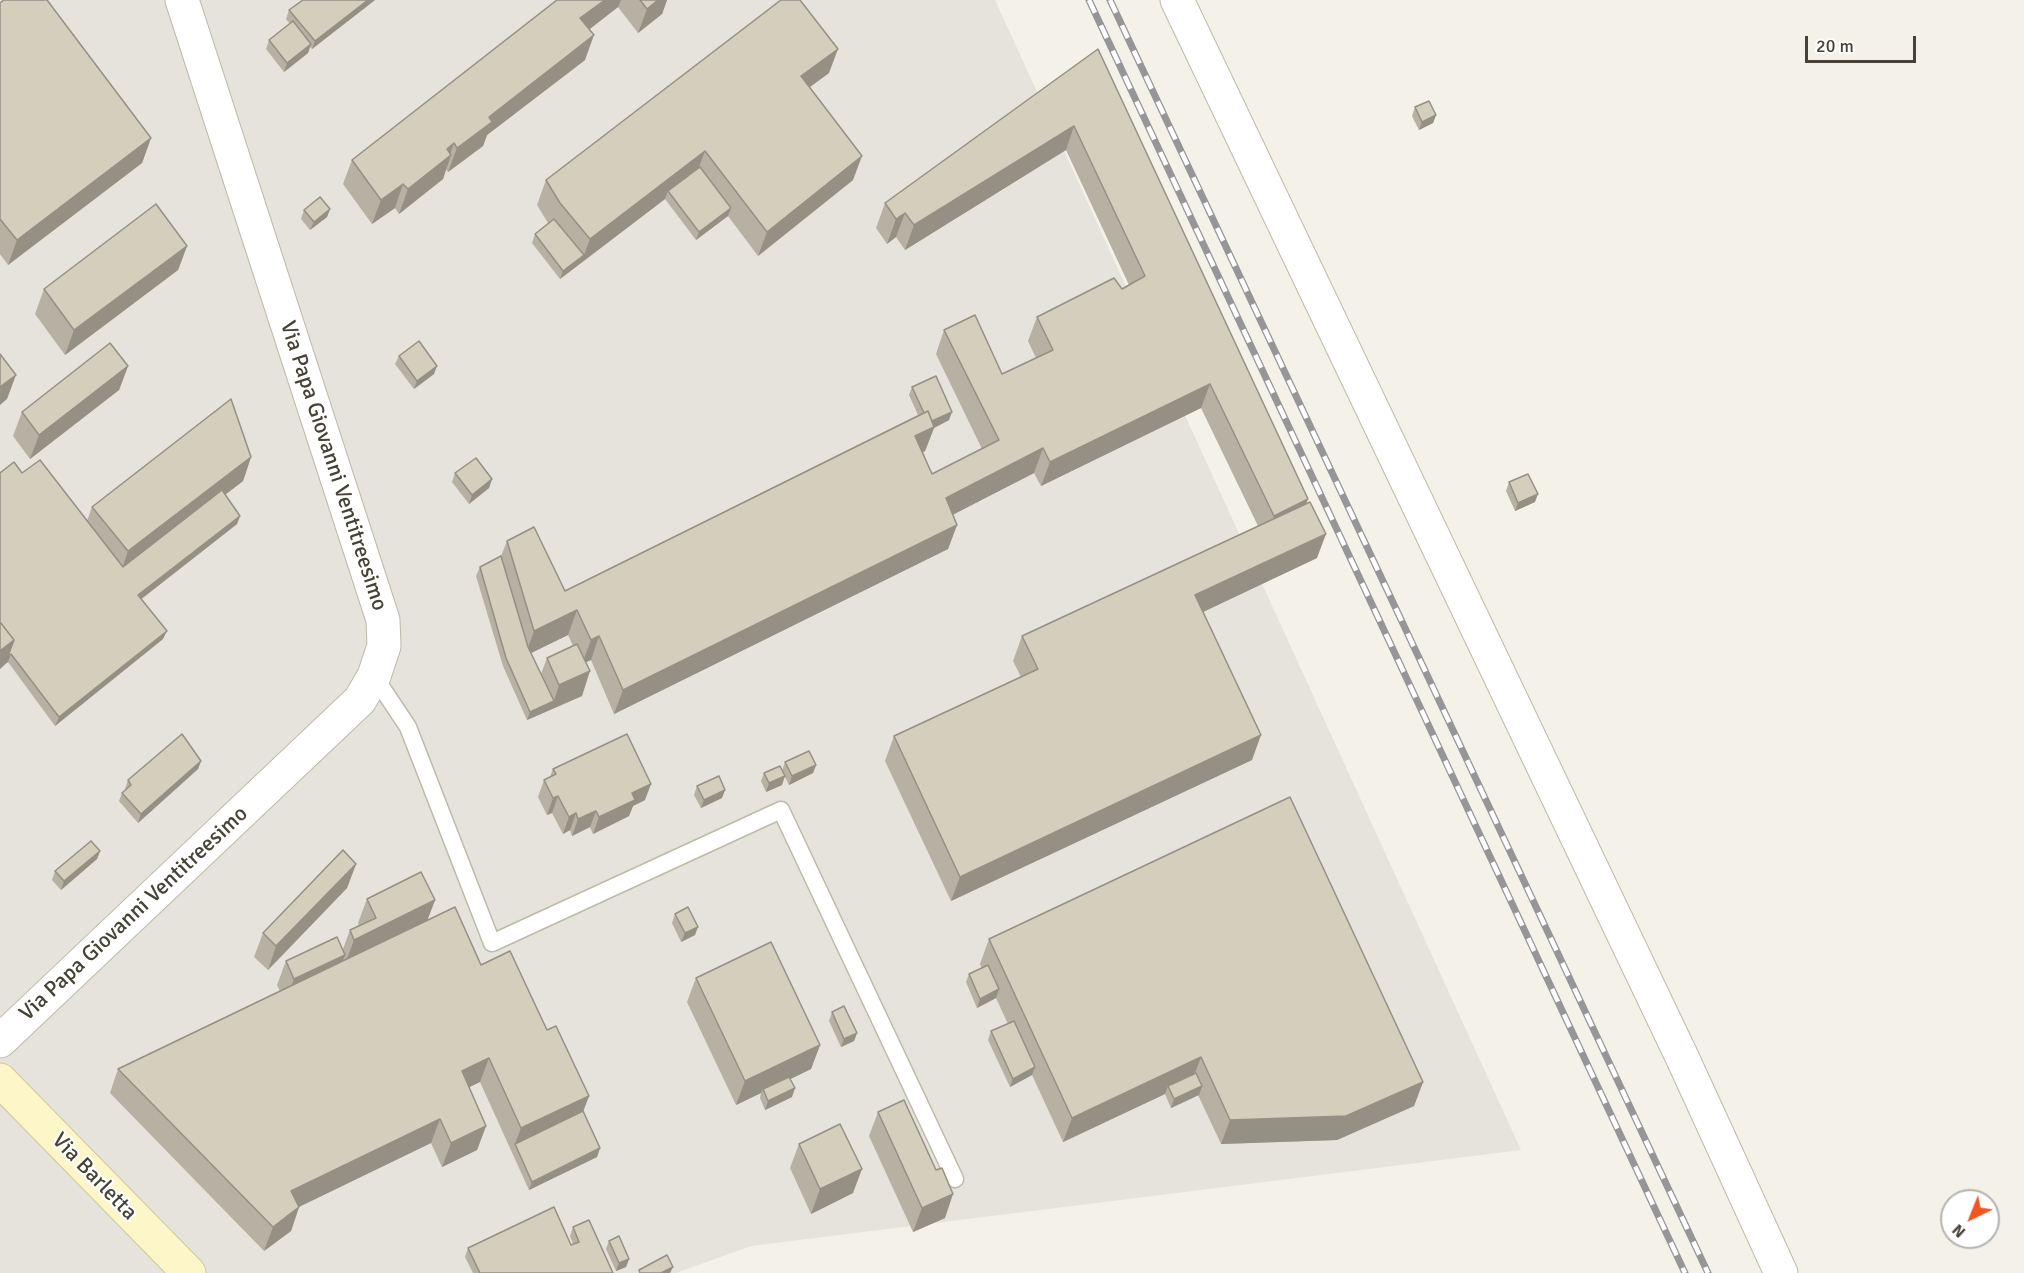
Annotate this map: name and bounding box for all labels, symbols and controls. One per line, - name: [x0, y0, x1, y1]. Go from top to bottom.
- scale bar: [1808, 24, 1919, 62]
- text: 20 m: [1816, 35, 1854, 57]
- street label: Via Papa Giovanni Ventitreesimo: [274, 318, 392, 614]
- street label: Via Papa Giovanni Ventitreesimo: [14, 801, 254, 1027]
- street label: Via Barletta: [46, 1128, 142, 1226]
- north arrow: [1940, 1189, 2000, 1249]
- text: N: [1948, 1220, 1970, 1242]

